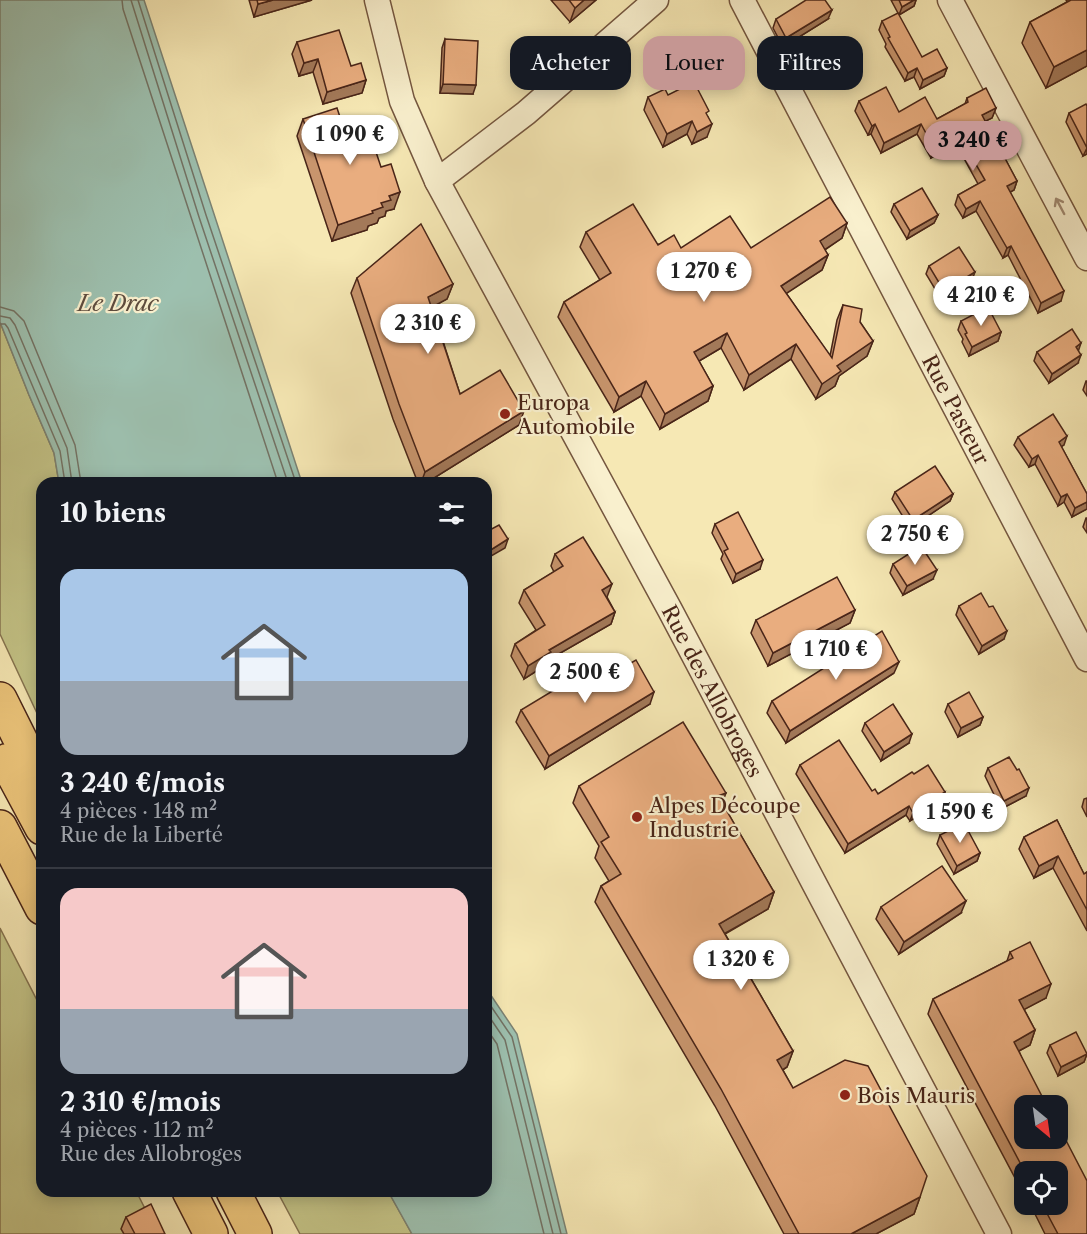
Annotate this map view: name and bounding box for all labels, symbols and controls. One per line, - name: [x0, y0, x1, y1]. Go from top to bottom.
- chip: Acheter: [510, 36, 631, 90]
- chip: Louer: [643, 36, 745, 90]
- chip: Filtres: [757, 36, 863, 90]
- pin: 1 090 €: [295, 115, 405, 166]
- pin: 3 240 €: [918, 121, 1028, 172]
- text: 1 090 €: [315, 122, 385, 146]
- text: 3 240 €: [938, 128, 1008, 152]
- one-way arrow: [1053, 197, 1065, 215]
- pin: 1 270 €: [649, 252, 759, 303]
- text: 1 270 €: [671, 259, 737, 283]
- pin: 4 210 €: [926, 276, 1036, 327]
- text: 4 210 €: [947, 283, 1015, 307]
- water label: Le Drac: [76, 290, 159, 317]
- pin: 2 310 €: [373, 304, 483, 355]
- text: 2 310 €: [394, 311, 462, 335]
- street label: Rue Pasteur: [917, 350, 995, 469]
- place label: Europa Automobile: [516, 390, 635, 439]
- marker: Europa Automobile: [498, 407, 512, 421]
- text: 10 biens: [60, 497, 166, 529]
- icon: filters: [435, 497, 468, 530]
- pin: 2 750 €: [860, 515, 970, 566]
- text: 2 750 €: [881, 522, 949, 546]
- street label: Rue des Allobroges: [657, 601, 768, 781]
- icon: home: [210, 608, 318, 716]
- pin: 1 710 €: [781, 630, 891, 681]
- text: 1 710 €: [804, 637, 868, 661]
- pin: 2 500 €: [530, 653, 640, 704]
- text: 2 500 €: [549, 660, 621, 684]
- text: 3 240 €/mois: [60, 767, 225, 799]
- place label: Alpes Découpe Industrie: [648, 793, 801, 842]
- pin: 1 590 €: [905, 793, 1015, 844]
- text: 4 pièces · 148 m²: [60, 799, 217, 823]
- text: 1 590 €: [926, 800, 994, 824]
- marker: Alpes Découpe Industrie: [630, 810, 644, 824]
- text: Rue de la Liberté: [60, 823, 223, 847]
- icon: home: [210, 927, 318, 1035]
- pin: 1 320 €: [686, 940, 796, 991]
- text: 1 320 €: [707, 947, 775, 971]
- place label: Bois Mauris: [857, 1083, 975, 1108]
- text: 2 310 €/mois: [60, 1086, 221, 1118]
- marker: Bois Mauris: [838, 1088, 852, 1102]
- north arrow: [1014, 1095, 1068, 1149]
- map controls: [1014, 1095, 1068, 1215]
- text: 4 pièces · 112 m²: [60, 1118, 214, 1142]
- text: Rue des Allobroges: [60, 1142, 242, 1166]
- button: locate: [1014, 1161, 1068, 1215]

